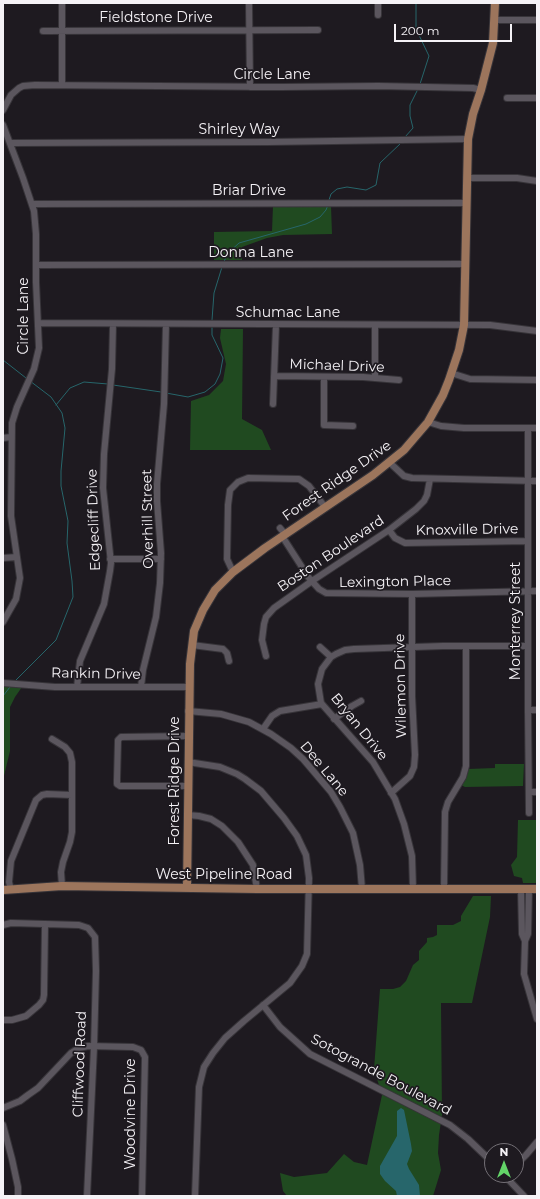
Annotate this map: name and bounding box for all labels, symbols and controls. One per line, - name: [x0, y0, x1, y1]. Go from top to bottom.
- street label: Fieldstone Drive: [99, 10, 213, 26]
- scale bar: [396, 16, 514, 42]
- text: 200 m: [401, 23, 440, 38]
- street label: Circle Lane: [233, 67, 311, 83]
- street label: Shirley Way: [198, 122, 280, 138]
- street label: Briar Drive: [212, 183, 286, 199]
- street label: Donna Lane: [208, 245, 294, 261]
- street label: Circle Lane: [16, 277, 32, 355]
- street label: Schumac Lane: [236, 305, 340, 321]
- street label: Michael Drive: [289, 356, 385, 376]
- street label: Forest Ridge Drive: [279, 437, 395, 525]
- street label: Edgecliff Drive: [84, 469, 104, 571]
- street label: Overhill Street: [139, 469, 157, 569]
- street label: Boston Boulevard: [275, 512, 387, 596]
- street label: Knoxville Drive: [416, 521, 518, 539]
- street label: Monterrey Street: [508, 562, 524, 680]
- street label: Lexington Place: [339, 573, 451, 591]
- street label: Wilemon Drive: [392, 633, 410, 739]
- street label: Rankin Drive: [51, 665, 141, 683]
- street label: Bryan Drive: [327, 690, 391, 764]
- street label: Forest Ridge Drive: [167, 716, 183, 846]
- street label: Dee Lane: [296, 738, 352, 800]
- street label: West Pipeline Road: [156, 867, 292, 883]
- street label: Cliffwood Road: [70, 1010, 90, 1118]
- street label: Sotogrande Boulevard: [308, 1031, 454, 1119]
- street label: Woodvine Drive: [123, 1058, 139, 1170]
- north arrow: [484, 1143, 524, 1183]
- text: N: [500, 1145, 508, 1159]

